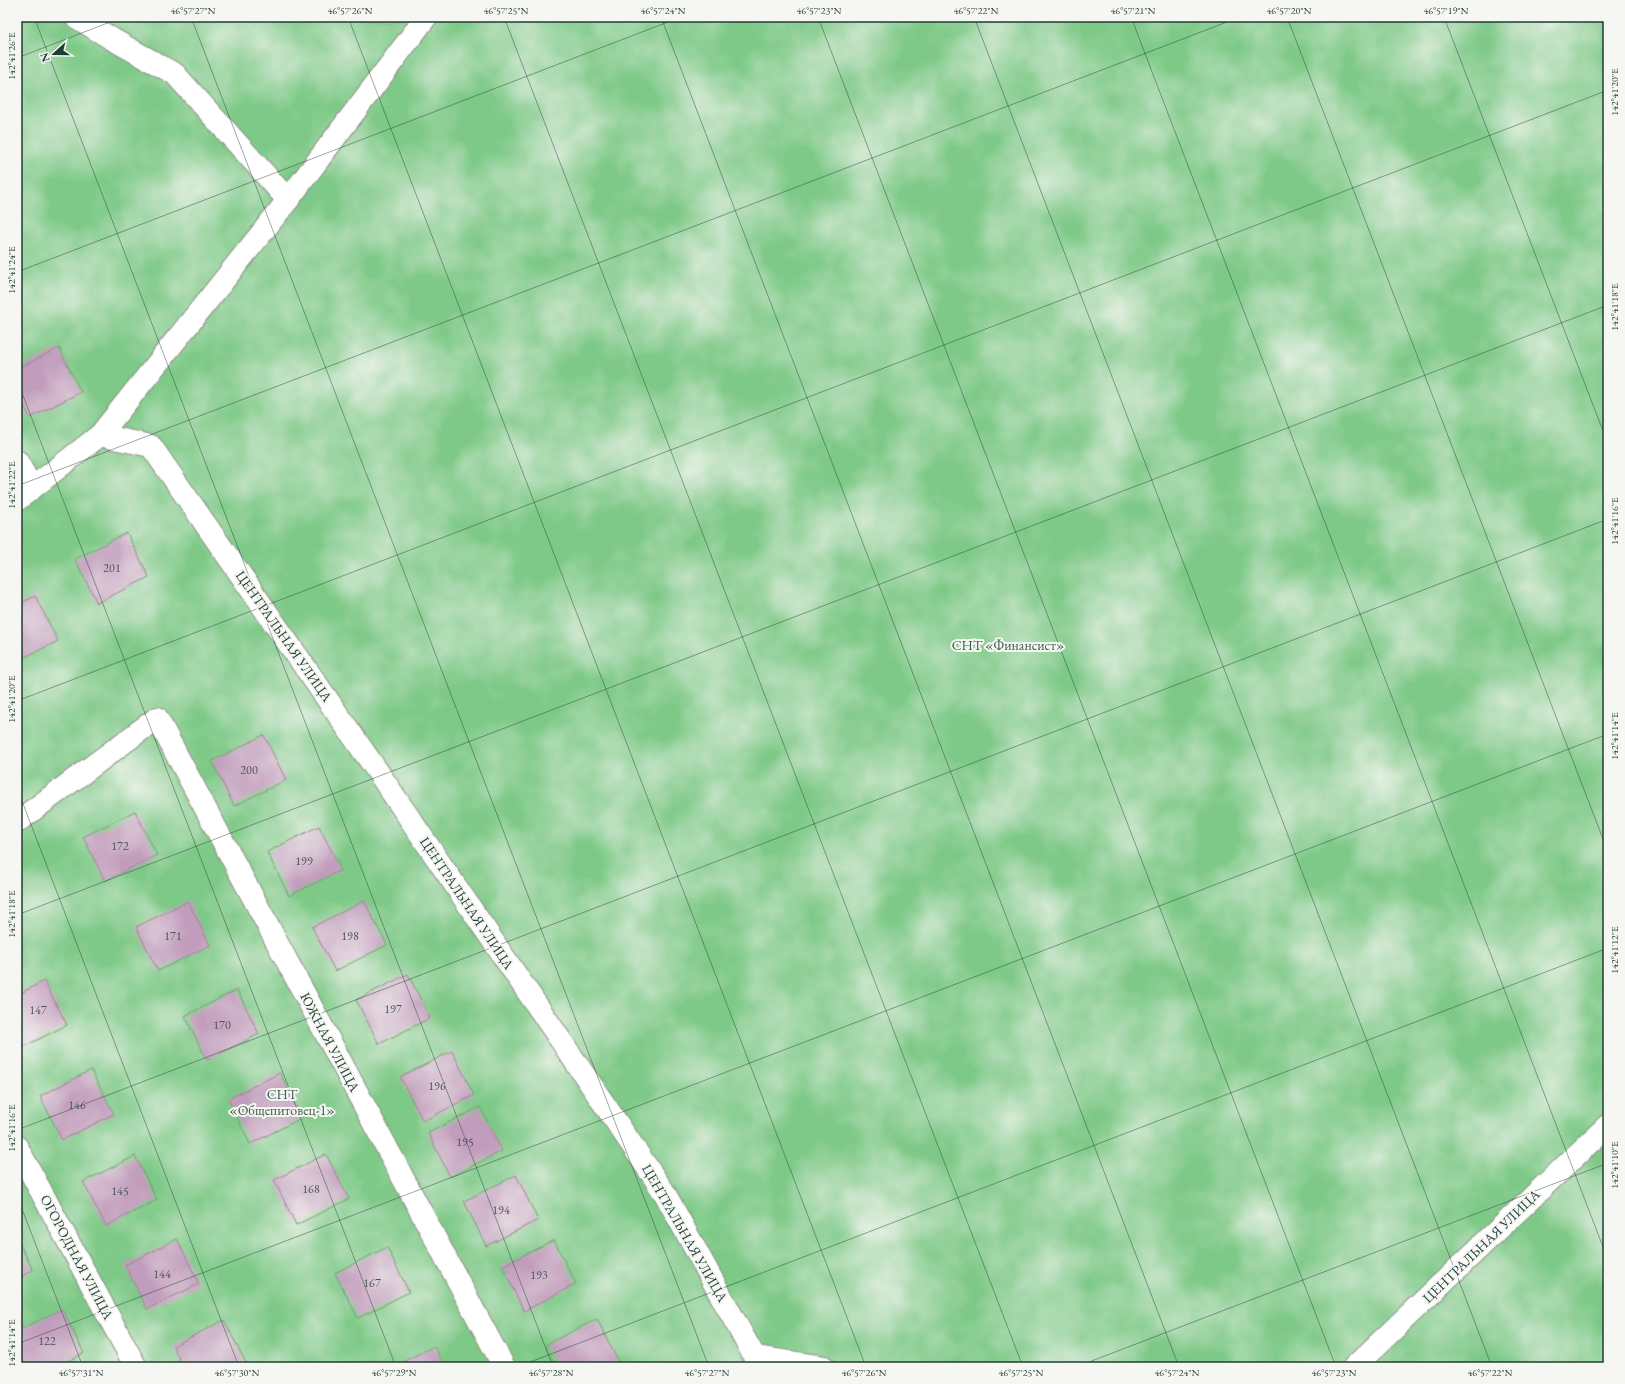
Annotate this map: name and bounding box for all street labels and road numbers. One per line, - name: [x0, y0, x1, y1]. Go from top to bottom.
- street label: ЦЕНТРАЛЬНАЯ УЛИЦА: [232, 567, 336, 705]
- street label: ЦЕНТРАЛЬНАЯ УЛИЦА: [416, 833, 518, 973]
- street label: ЮЖНАЯ УЛИЦА: [296, 989, 364, 1095]
- street label: ЦЕНТРАЛЬНАЯ УЛИЦА: [638, 1161, 732, 1305]
- street label: ЦЕНТРАЛЬНАЯ УЛИЦА: [1419, 1185, 1544, 1307]
- street label: ОГОРОДНАЯ УЛИЦА: [36, 1191, 118, 1323]

